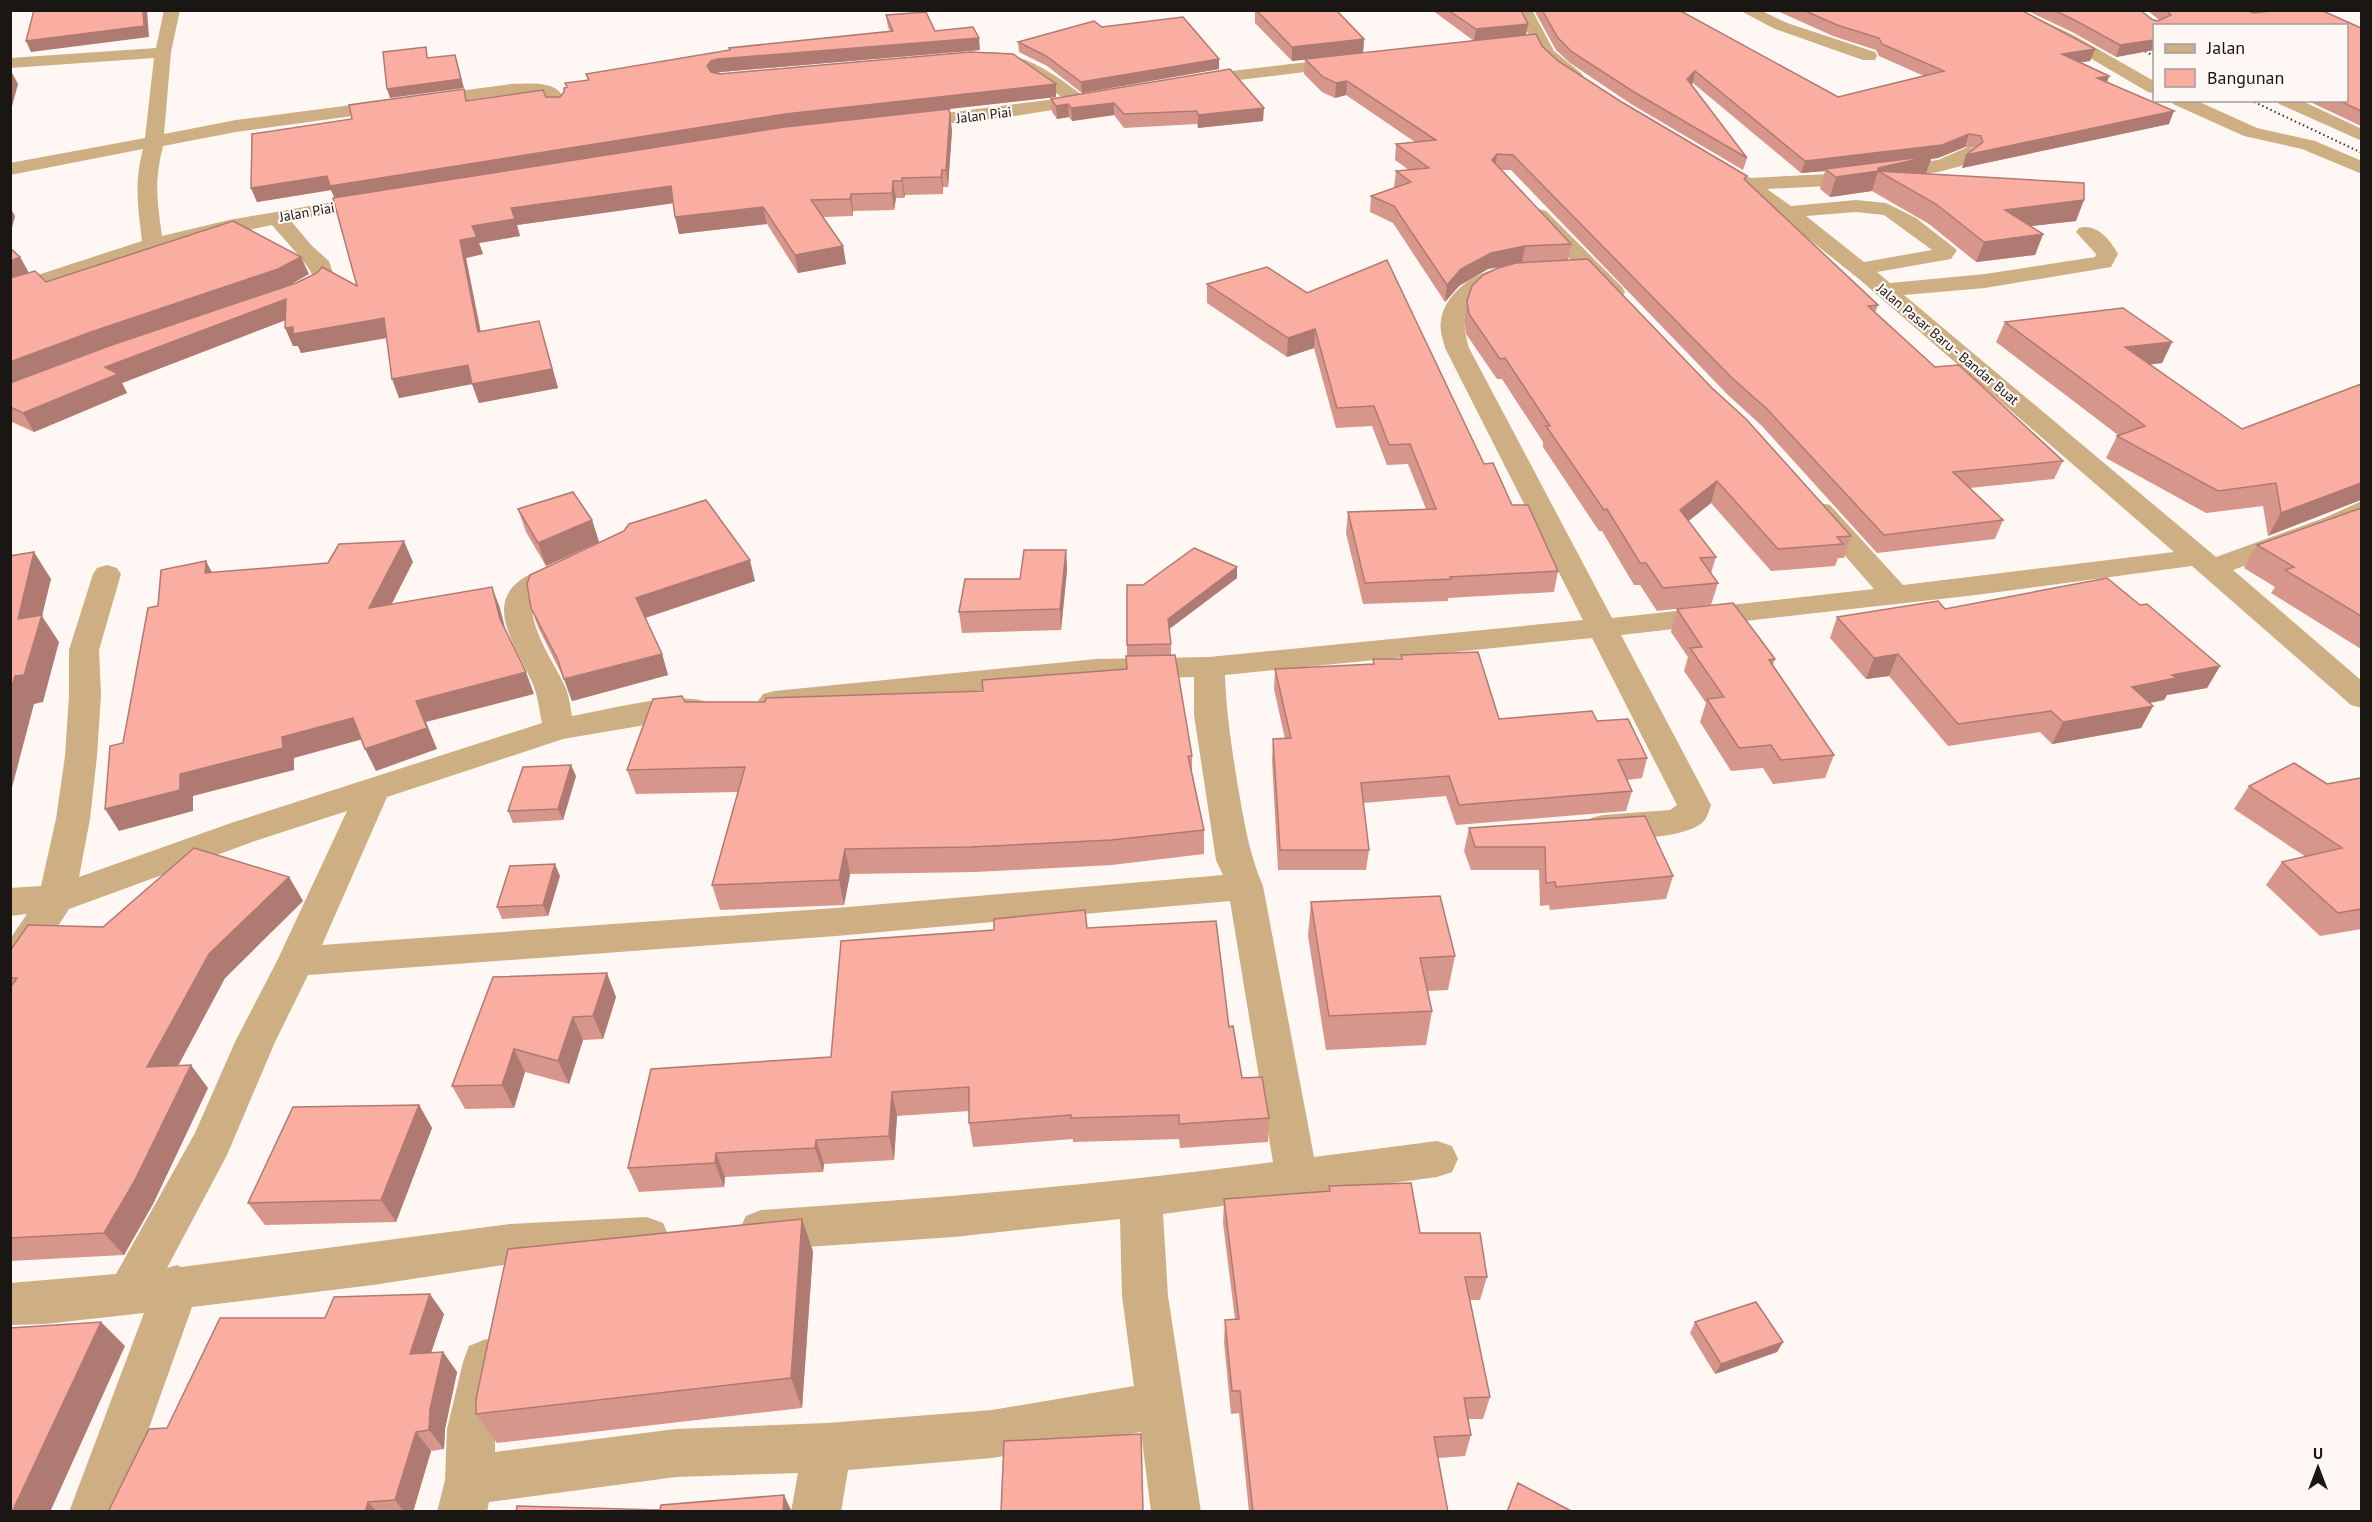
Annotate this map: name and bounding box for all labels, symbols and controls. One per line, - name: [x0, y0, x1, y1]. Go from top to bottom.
- legend: [2153, 24, 2348, 102]
- text: Jalan: [2206, 36, 2245, 59]
- text: Bangunan: [2207, 66, 2284, 89]
- street label: Jalan Piai: [954, 103, 1013, 127]
- street label: Jalan Piai: [277, 198, 336, 226]
- street label: Jalan Pasar Baru - Bandar Buat: [1873, 279, 2023, 409]
- north arrow: [2288, 1438, 2348, 1498]
- text: U: [2313, 1443, 2323, 1463]

